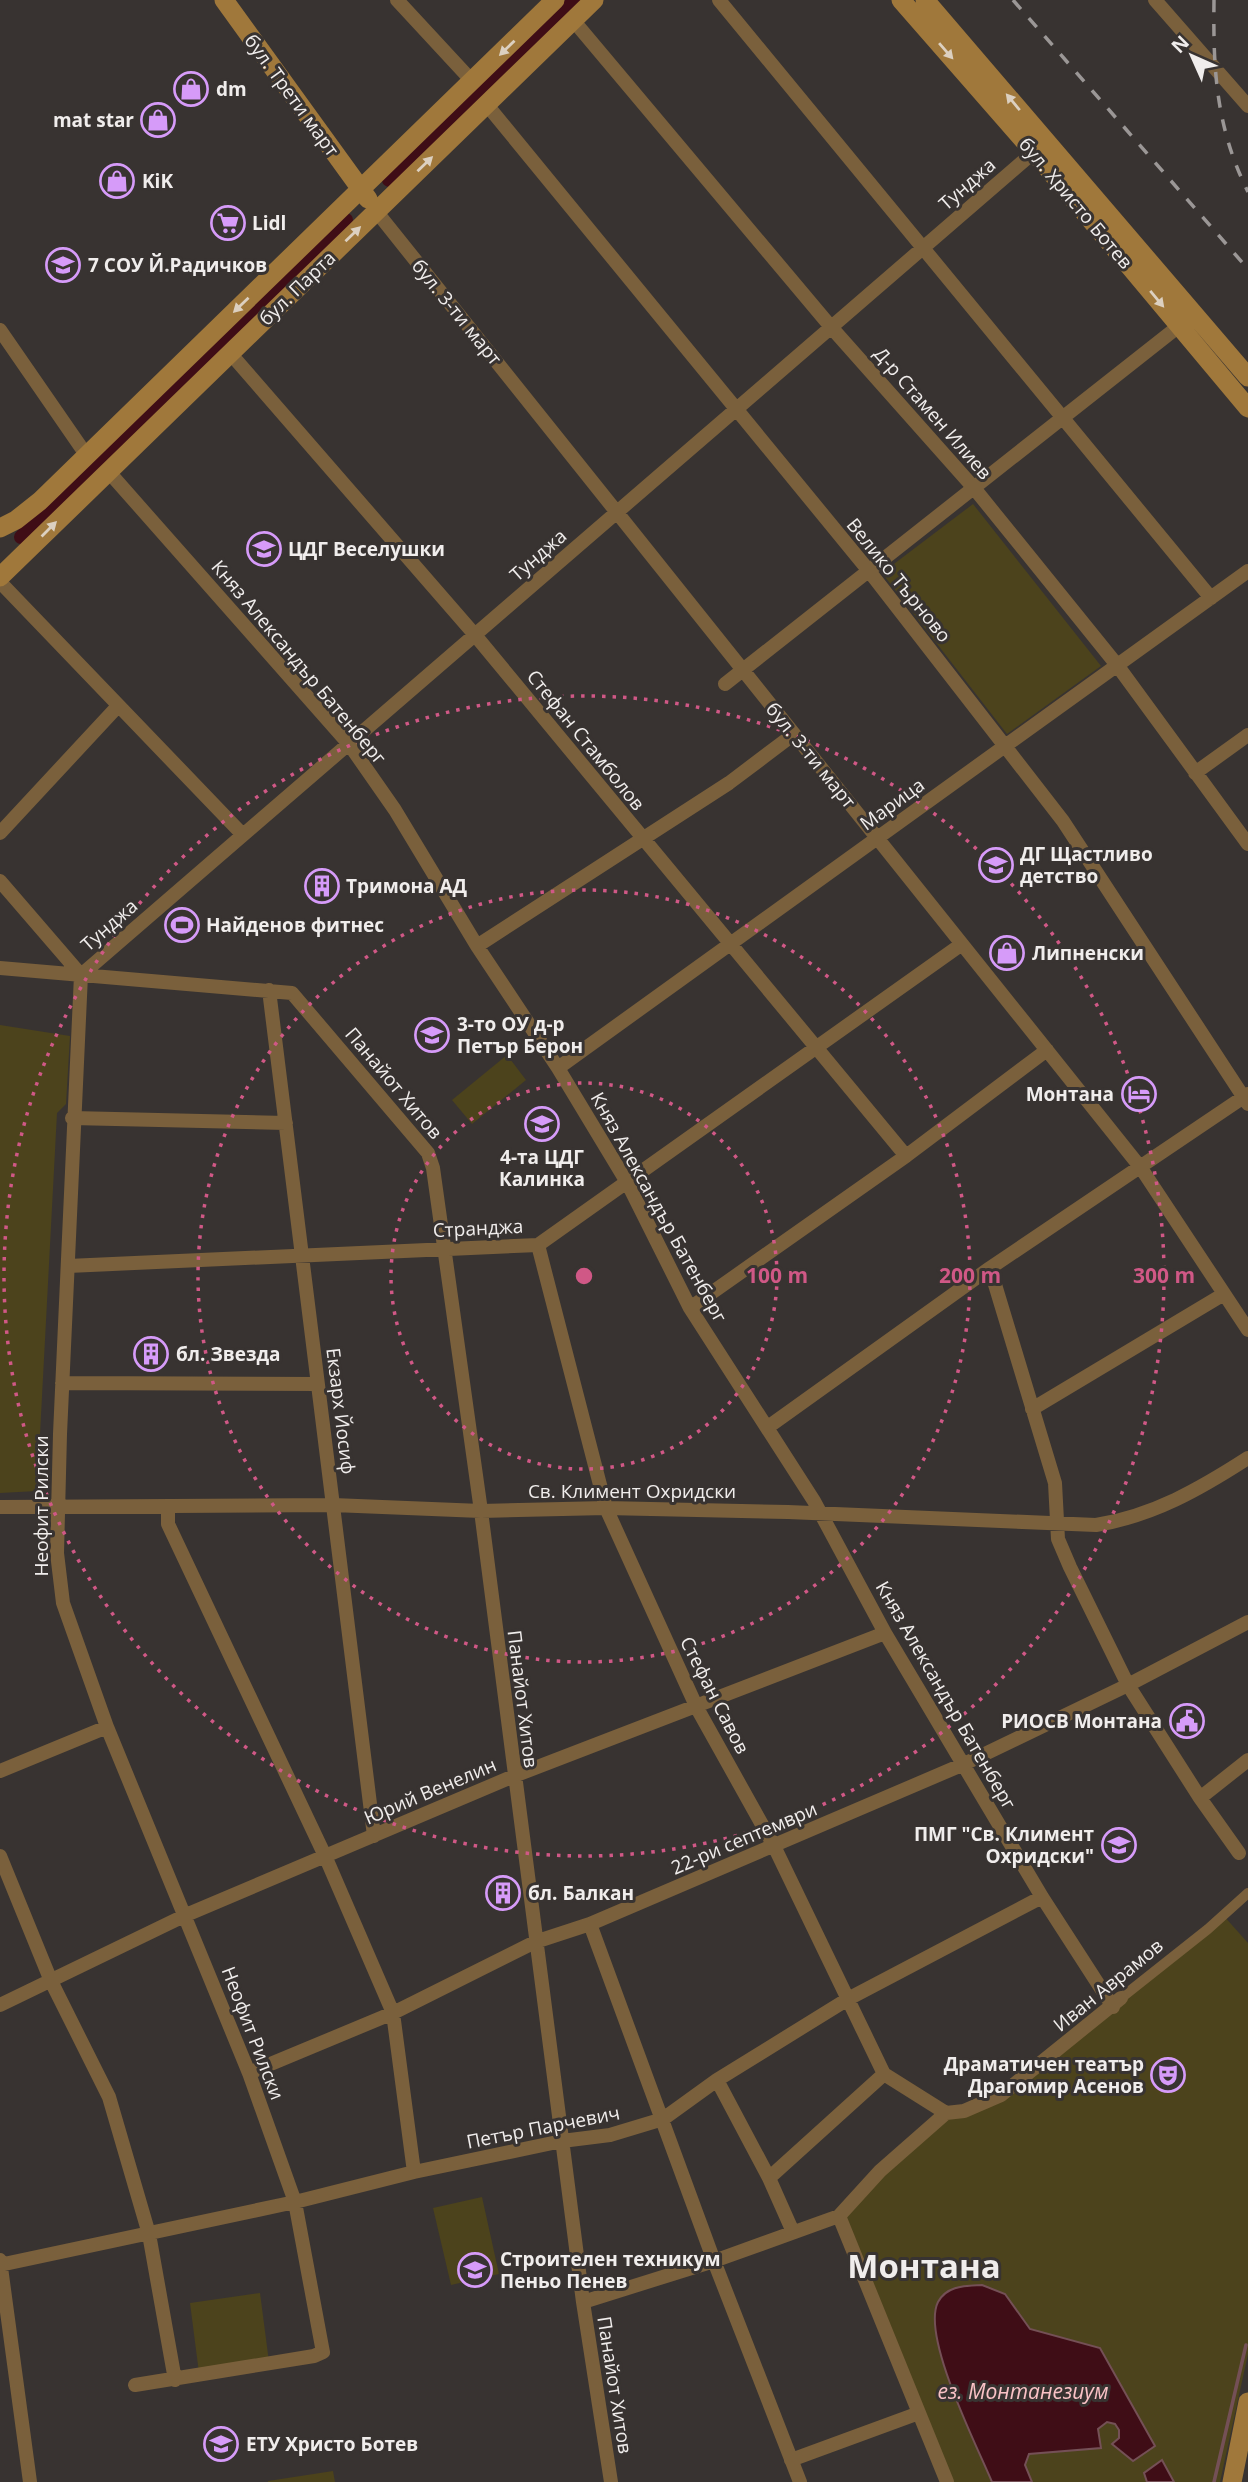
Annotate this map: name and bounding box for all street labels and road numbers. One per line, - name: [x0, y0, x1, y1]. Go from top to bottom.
- street label: бул. Трети март: [239, 29, 345, 161]
- street label: бул. Христо Ботев: [1013, 132, 1139, 274]
- street label: Тунджа: [933, 152, 1001, 216]
- street label: бул. Парта: [253, 245, 341, 331]
- street label: бул. 3-ти март: [406, 253, 508, 371]
- street label: Д-р Стамен Илиев: [868, 341, 998, 485]
- street label: Велико Търново: [841, 512, 957, 648]
- street label: Тунджа: [504, 523, 572, 587]
- street label: Княз Александър Батенберг: [206, 554, 392, 770]
- street label: Стефан Стамболов: [521, 664, 651, 816]
- street label: бул. 3-ти март: [760, 696, 862, 814]
- street label: Марица: [855, 772, 929, 836]
- street label: Тунджа: [75, 893, 143, 957]
- street label: Панайот Хитов: [339, 1022, 449, 1145]
- street label: Княз Александър Батенберг: [585, 1087, 733, 1327]
- street label: Странджа: [432, 1213, 524, 1243]
- street label: Екзарх Йосиф: [320, 1346, 362, 1476]
- street label: Неофит Рилски: [28, 1435, 54, 1577]
- street label: Св. Климент Охридски: [528, 1478, 736, 1504]
- street label: Княз Александър Батенберг: [870, 1576, 1022, 1814]
- street label: Панайот Хитов: [502, 1629, 544, 1770]
- street label: Стефан Савов: [674, 1632, 756, 1758]
- street label: Юрий Венелин: [360, 1751, 500, 1831]
- street label: 22-ри септември: [667, 1796, 821, 1880]
- street label: Иван Аврамов: [1048, 1933, 1168, 2037]
- street label: Неофит Рилски: [216, 1963, 290, 2103]
- street label: Петър Парчевич: [464, 2099, 622, 2155]
- street label: Панайот Хитов: [591, 2314, 639, 2456]

